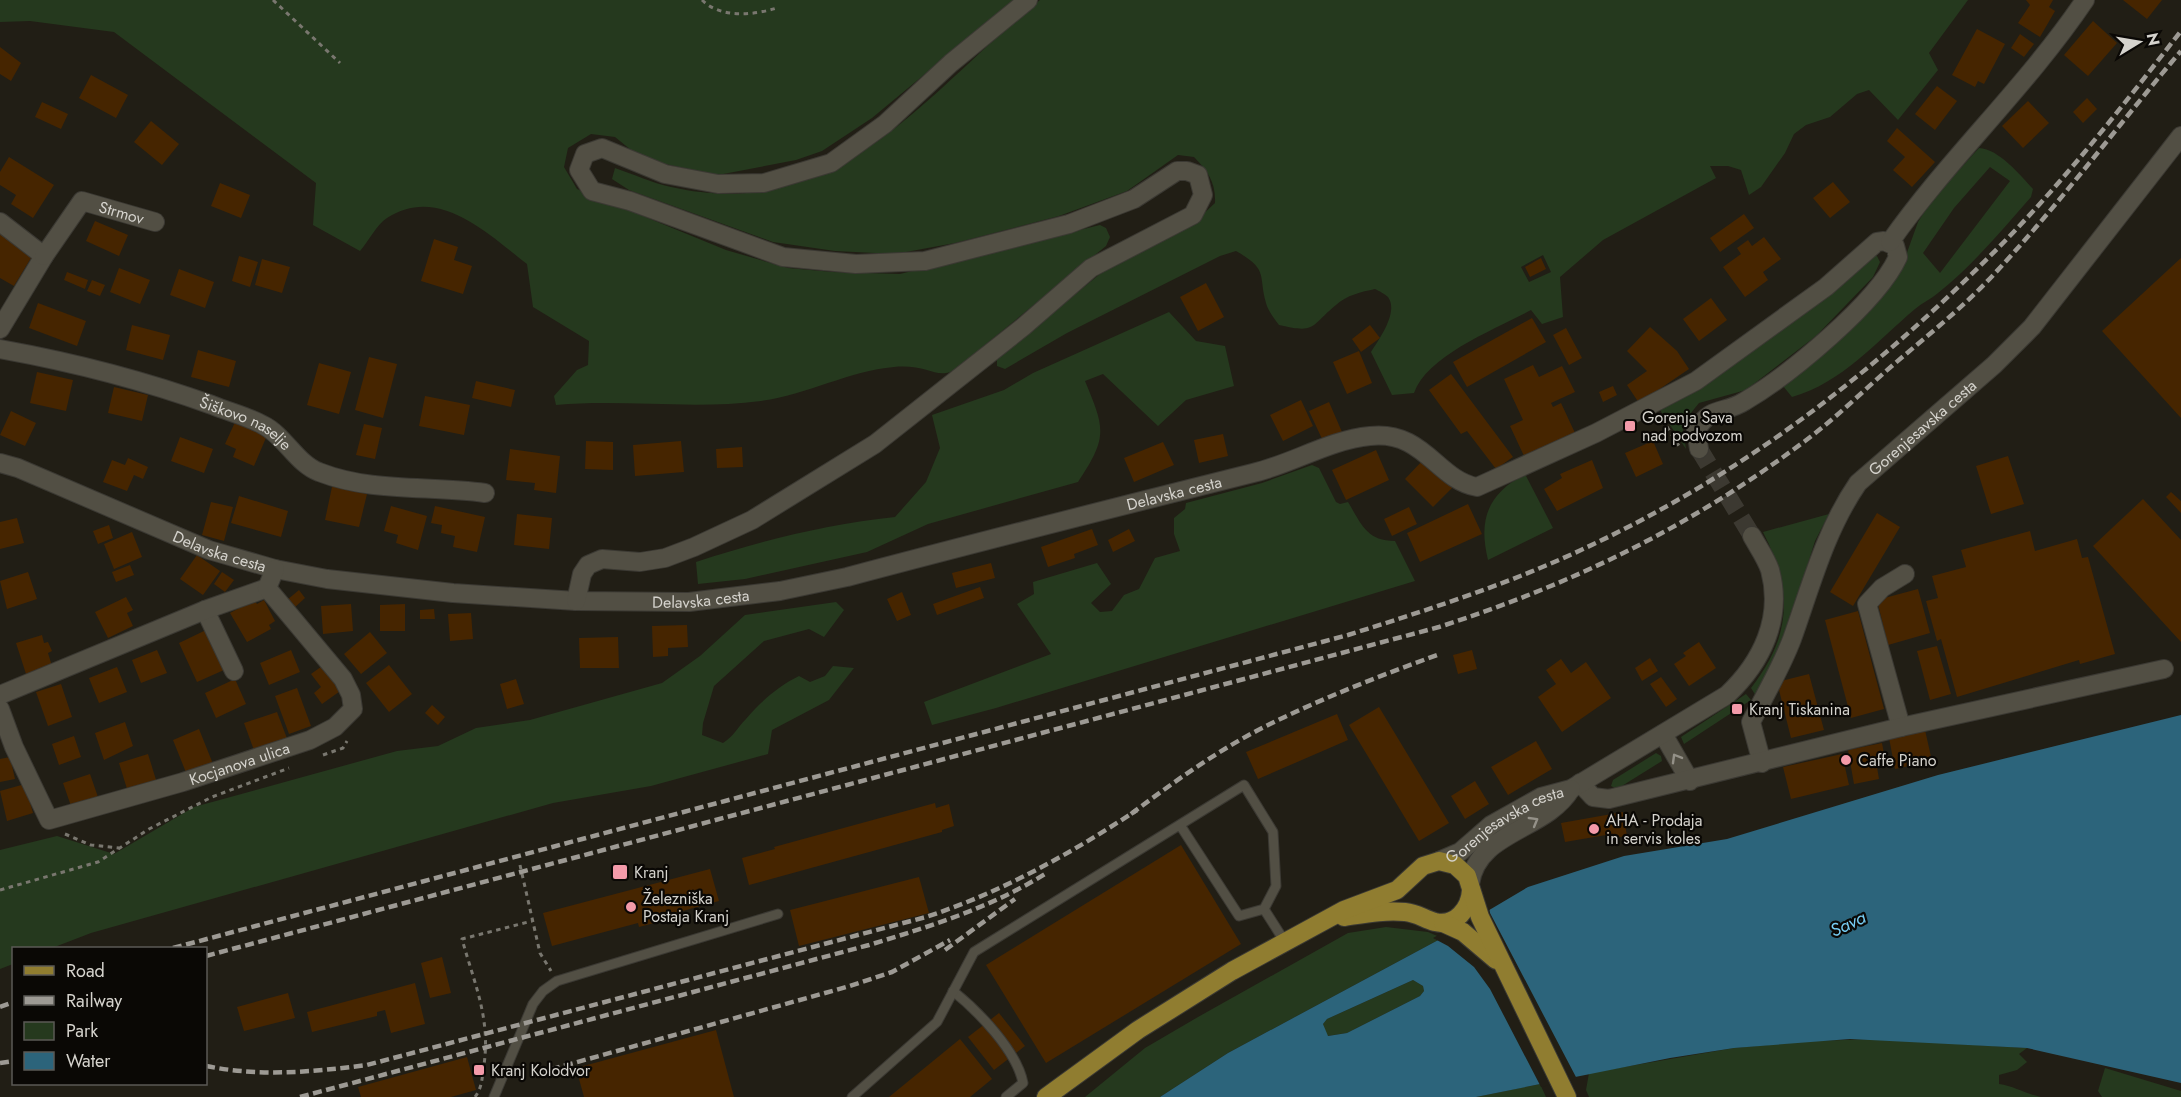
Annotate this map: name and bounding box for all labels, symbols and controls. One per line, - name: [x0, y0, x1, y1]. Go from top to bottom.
- north arrow: [2109, 12, 2169, 72]
- text: N: [2141, 31, 2166, 48]
- street label: Strmov: [96, 195, 148, 231]
- street label: Gorenjesavska cesta: [1863, 374, 1982, 481]
- street label: Šiškovo naselje: [196, 390, 297, 456]
- place label: Gorenja Sava nad podvozom: [1642, 406, 1743, 447]
- marker: Gorenja Sava nad podvozom: [1623, 419, 1637, 433]
- street label: Delavska cesta: [1124, 470, 1224, 516]
- street label: Delavska cesta: [169, 525, 269, 578]
- street label: Delavska cesta: [652, 584, 751, 614]
- place label: Kranj Tiskanina: [1749, 698, 1850, 721]
- marker: Kranj Tiskanina: [1730, 702, 1744, 716]
- street label: Kocjanova ulica: [186, 736, 293, 791]
- place label: Caffe Piano: [1858, 749, 1937, 772]
- marker: Caffe Piano: [1839, 753, 1853, 767]
- one-way arrow: [1672, 754, 1684, 764]
- street label: Gorenjesavska cesta: [1442, 780, 1566, 869]
- place label: AHA - Prodaja in servis koles: [1606, 809, 1702, 850]
- one-way arrow: [1528, 817, 1538, 828]
- marker: AHA - Prodaja in servis koles: [1587, 822, 1601, 836]
- place label: Kranj: [634, 861, 669, 884]
- marker: Kranj: [611, 863, 629, 881]
- place label: Železniška Postaja Kranj: [643, 887, 729, 928]
- marker: Železniška Postaja Kranj: [624, 900, 638, 914]
- water label: Sava: [1826, 904, 1870, 944]
- legend: [12, 947, 207, 1085]
- text: Road: [66, 958, 105, 984]
- text: Railway: [66, 988, 122, 1014]
- text: Park: [66, 1018, 98, 1044]
- text: Water: [66, 1048, 111, 1074]
- place label: Kranj Kolodvor: [491, 1059, 591, 1082]
- marker: Kranj Kolodvor: [472, 1063, 486, 1077]

